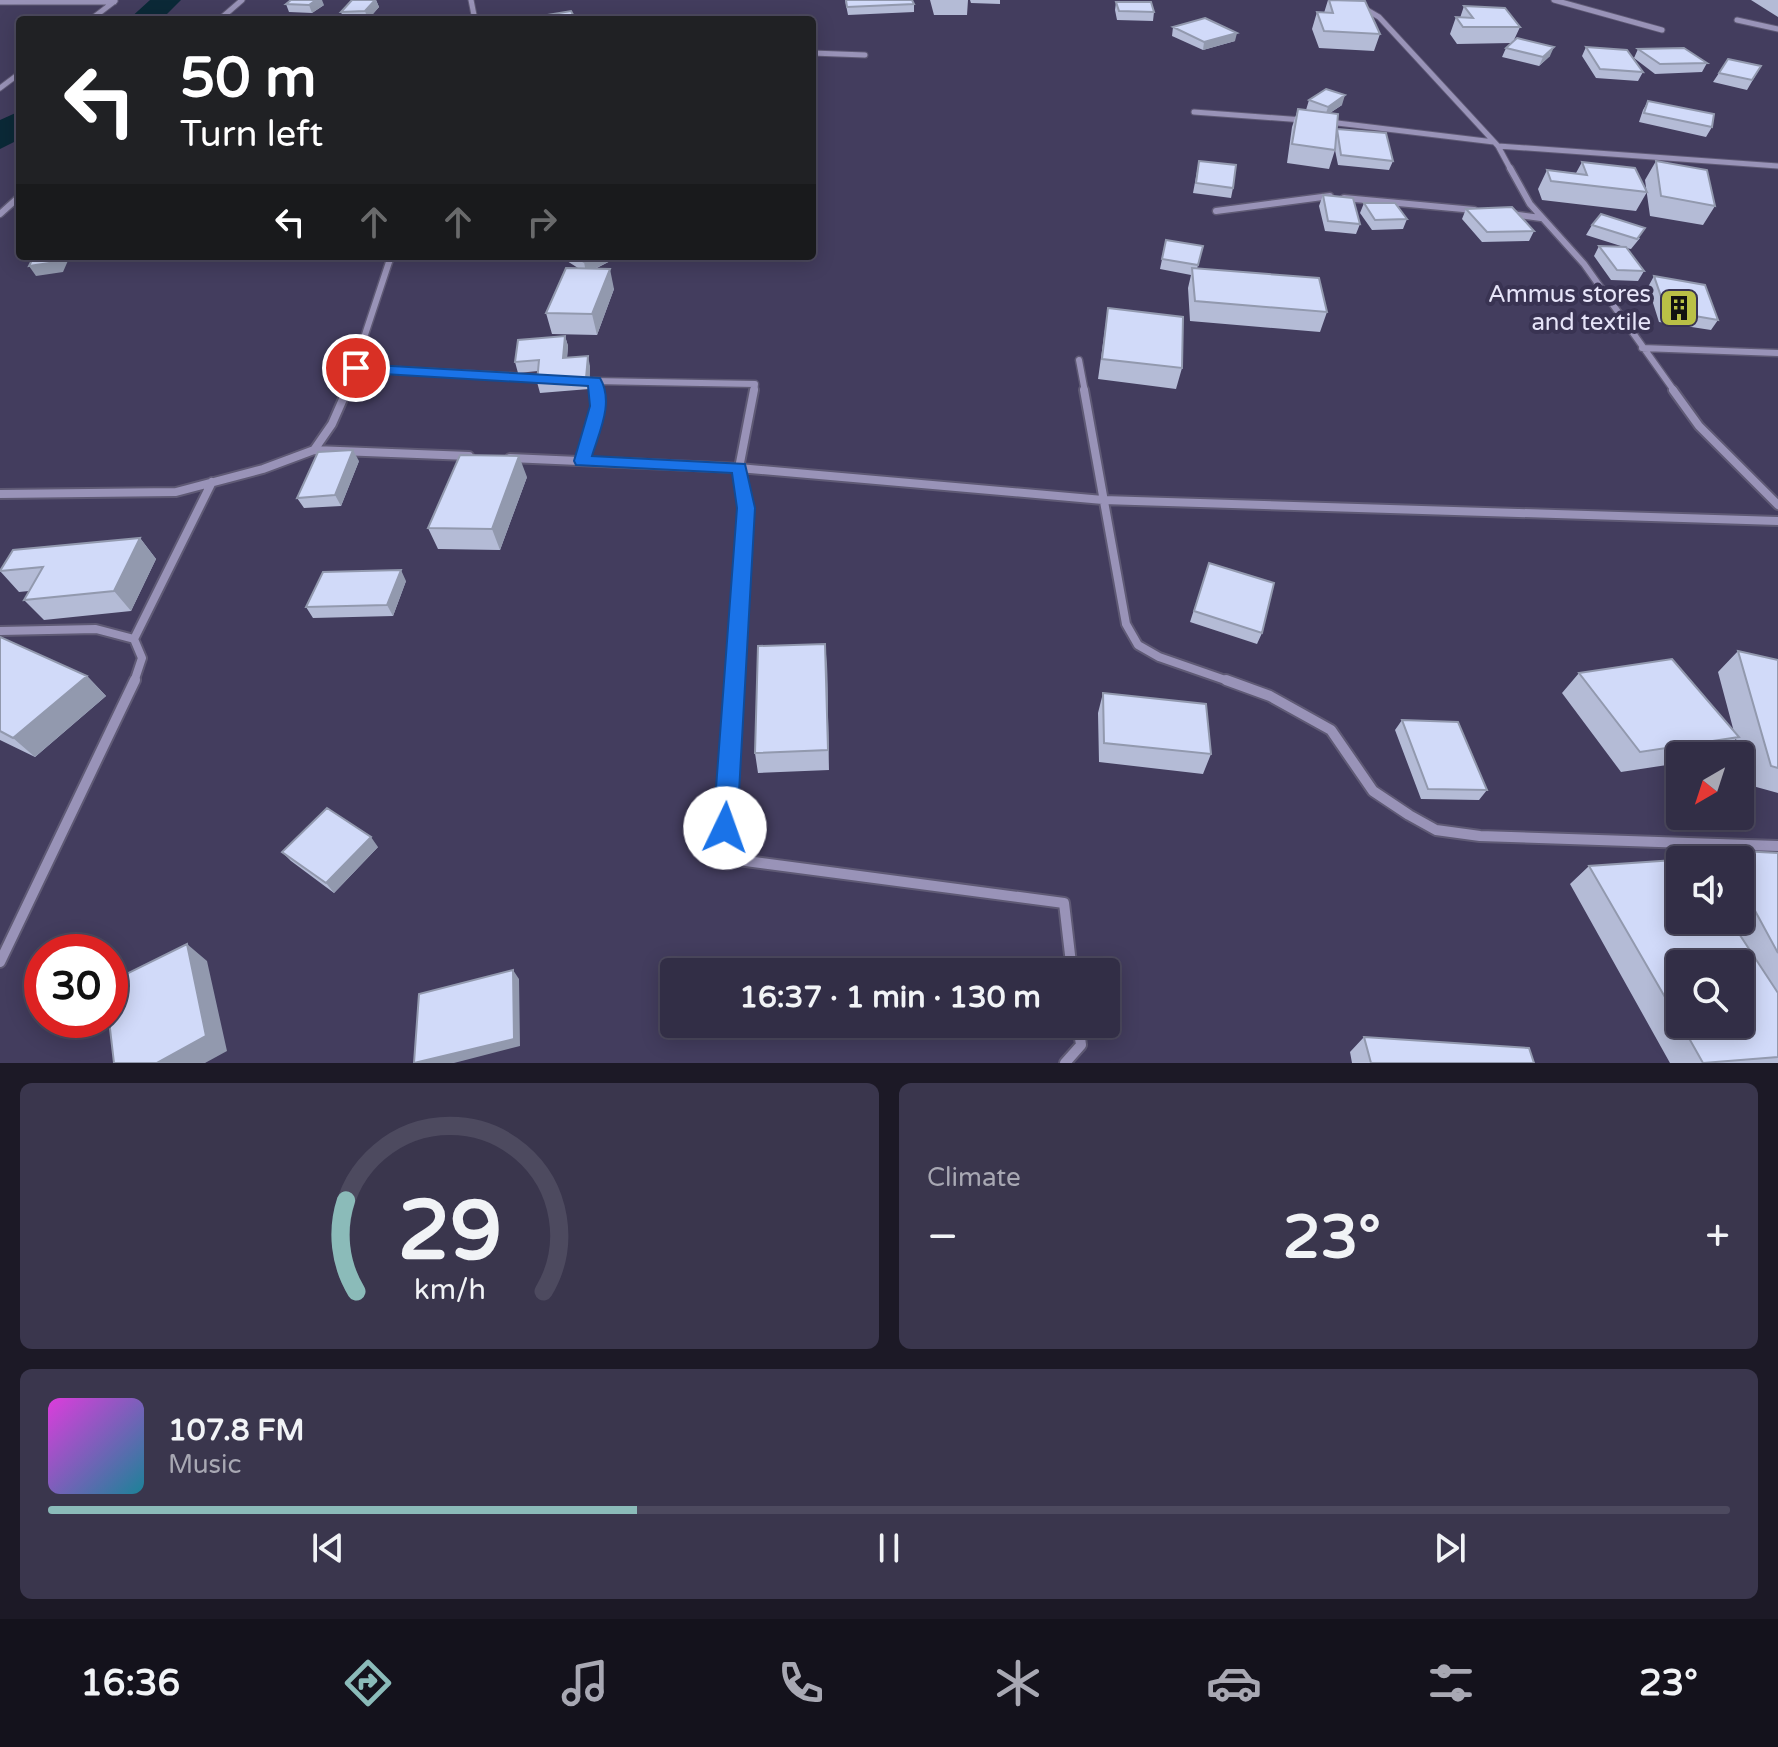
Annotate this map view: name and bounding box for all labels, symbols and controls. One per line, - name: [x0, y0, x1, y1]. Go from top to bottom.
- text: 50 m: [180, 45, 316, 112]
- icon: left: [48, 48, 152, 152]
- text: Turn left: [180, 113, 323, 156]
- icon: left: [268, 200, 312, 244]
- icon: ahead: [352, 200, 396, 244]
- icon: ahead: [436, 200, 480, 244]
- icon: right: [520, 200, 564, 244]
- place label: Ammus stores and textile: [1488, 280, 1651, 337]
- building icon: Ammus stores and textile: [1658, 287, 1700, 329]
- pin: [322, 334, 390, 402]
- icon: arrive: [334, 346, 378, 390]
- north arrow: [1666, 742, 1754, 830]
- map controls: [1666, 742, 1754, 1038]
- position arrow: [683, 786, 767, 870]
- button: sound: [1666, 846, 1754, 934]
- speed limit sign: 30: [24, 934, 128, 1038]
- button: search: [1666, 950, 1754, 1038]
- text: 16:37 · 1 min · 130 m: [739, 979, 1041, 1016]
- text: Climate: [927, 1162, 1021, 1193]
- text: 29: [397, 1182, 502, 1282]
- text: 23°: [1283, 1202, 1381, 1274]
- text: −: [927, 1211, 958, 1264]
- text: +: [1705, 1211, 1730, 1264]
- text: km/h: [414, 1273, 485, 1307]
- text: 107.8 FM: [168, 1412, 305, 1449]
- text: Music: [168, 1449, 241, 1480]
- icon: previous: [306, 1526, 350, 1570]
- icon: pause: [867, 1526, 911, 1570]
- icon: next: [1428, 1526, 1472, 1570]
- icon: directions: [340, 1655, 396, 1711]
- icon: music: [557, 1655, 613, 1711]
- icon: phone: [773, 1655, 829, 1711]
- icon: climate: [990, 1655, 1046, 1711]
- icon: car: [1206, 1655, 1262, 1711]
- icon: filters: [1423, 1655, 1479, 1711]
- text: 16:36: [80, 1662, 180, 1705]
- text: 23°: [1639, 1662, 1698, 1705]

